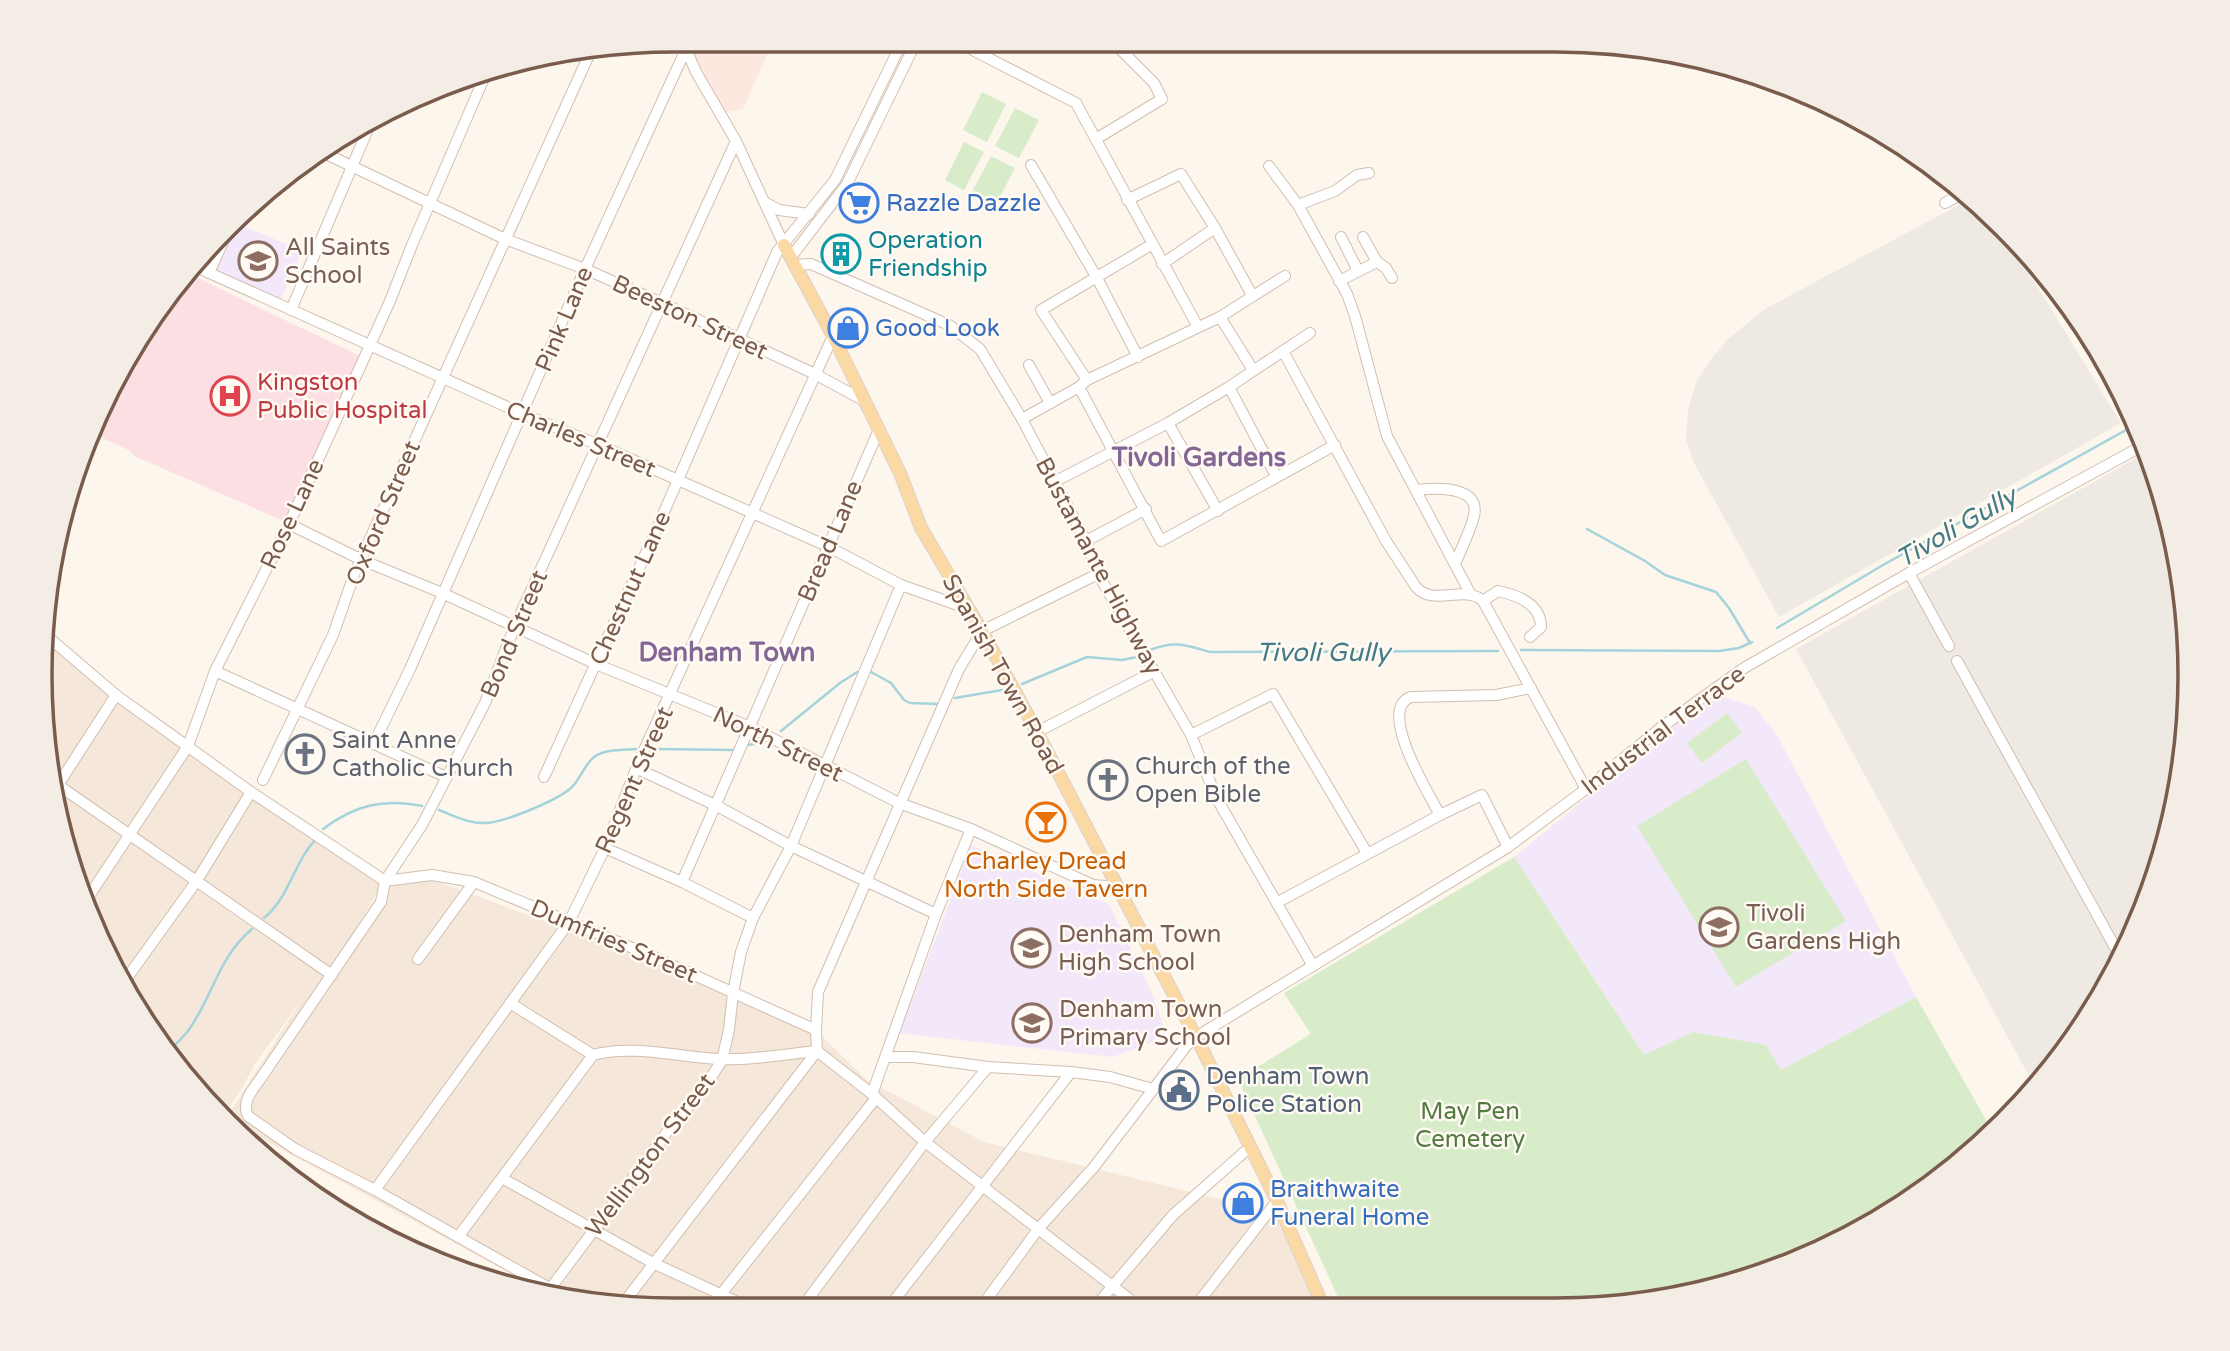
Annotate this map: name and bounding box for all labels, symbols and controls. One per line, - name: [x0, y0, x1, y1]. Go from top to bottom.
- supermarket icon: Razzle Dazzle: [838, 182, 880, 224]
- place label: Razzle Dazzle: [886, 189, 1041, 218]
- place label: Operation Friendship: [868, 226, 988, 283]
- place label: All Saints School: [285, 233, 390, 290]
- building icon: Operation Friendship: [820, 233, 862, 275]
- school or university icon: All Saints School: [237, 240, 279, 282]
- street label: Pink Lane: [529, 262, 600, 376]
- street label: Beeston Street: [607, 269, 772, 366]
- shop icon: Good Look: [827, 307, 869, 349]
- place label: Good Look: [875, 314, 1000, 343]
- place label: Kingston Public Hospital: [257, 368, 427, 425]
- hospital icon: Kingston Public Hospital: [209, 375, 251, 417]
- street label: Charles Street: [502, 395, 660, 484]
- street label: Oxford Street: [340, 436, 427, 590]
- district label: Tivoli Gardens: [1111, 442, 1286, 473]
- street label: Bustamante Highway: [1029, 452, 1168, 680]
- street label: Rose Lane: [254, 454, 331, 574]
- street label: Bread Lane: [792, 476, 869, 606]
- water label: Tivoli Gully: [1891, 479, 2024, 574]
- street label: Chestnut Lane: [584, 507, 677, 670]
- street label: Bond Street: [475, 566, 554, 702]
- street label: Spanish Town Road: [936, 569, 1070, 779]
- district label: Denham Town: [639, 637, 815, 668]
- water label: Tivoli Gully: [1256, 637, 1393, 668]
- street label: Industrial Terrace: [1576, 659, 1751, 801]
- street label: North Street: [708, 700, 848, 788]
- street label: Regent Street: [589, 702, 680, 858]
- place label: Saint Anne Catholic Church: [332, 726, 513, 783]
- church icon: Saint Anne Catholic Church: [284, 733, 326, 775]
- place label: Church of the Open Bible: [1135, 752, 1291, 809]
- church icon: Church of the Open Bible: [1087, 759, 1129, 801]
- bar icon: Charley Dread North Side Tavern: [1025, 801, 1067, 843]
- place label: Charley Dread North Side Tavern: [944, 847, 1148, 904]
- street label: Dumfries Street: [526, 893, 702, 990]
- place label: Tivoli Gardens High: [1746, 899, 1901, 956]
- school or university icon: Tivoli Gardens High: [1698, 906, 1740, 948]
- place label: Denham Town High School: [1058, 920, 1221, 977]
- school or university icon: Denham Town High School: [1010, 927, 1052, 969]
- place label: Denham Town Primary School: [1059, 995, 1231, 1052]
- school or university icon: Denham Town Primary School: [1011, 1002, 1053, 1044]
- place label: Denham Town Police Station: [1206, 1062, 1369, 1119]
- street label: Wellington Street: [579, 1068, 721, 1243]
- public building icon: Denham Town Police Station: [1158, 1069, 1200, 1111]
- park label: May Pen Cemetery: [1415, 1097, 1525, 1154]
- place label: Braithwaite Funeral Home: [1270, 1175, 1429, 1232]
- shop icon: Braithwaite Funeral Home: [1222, 1182, 1264, 1224]

